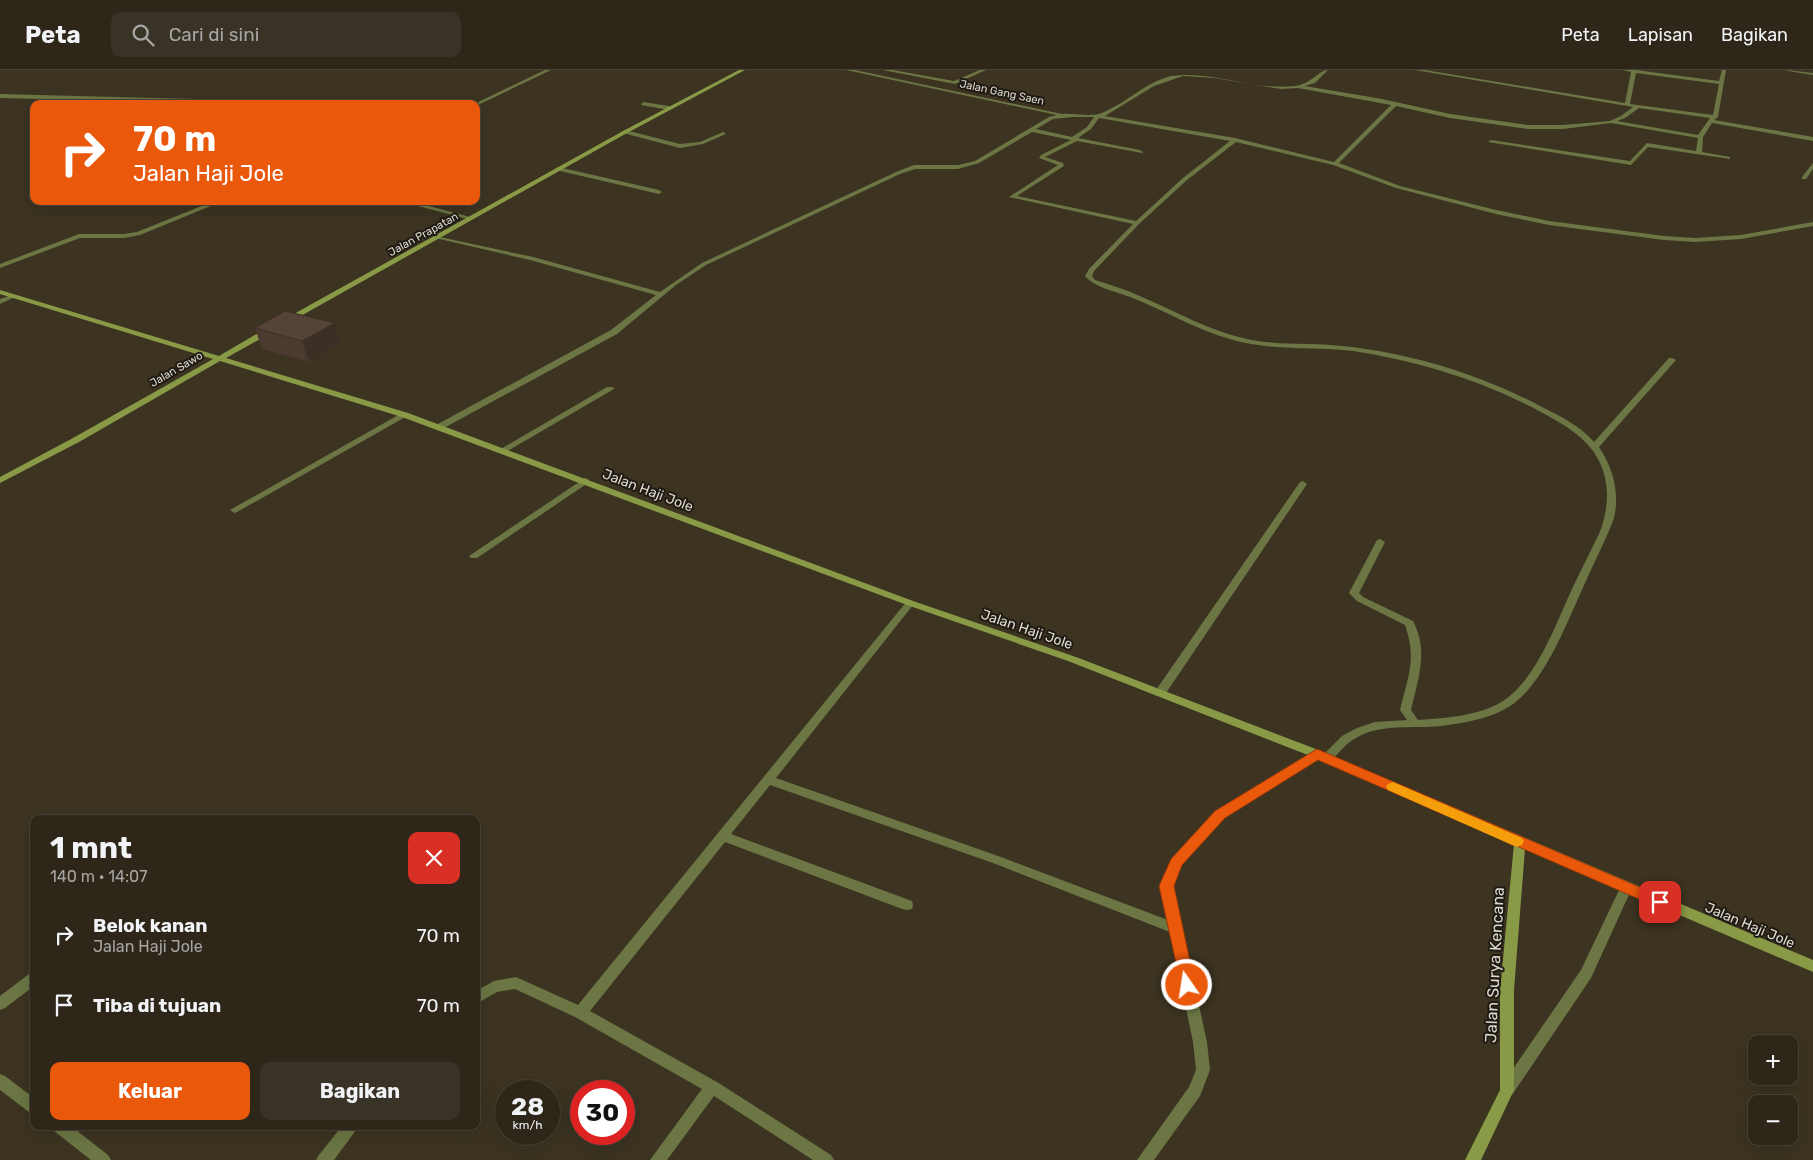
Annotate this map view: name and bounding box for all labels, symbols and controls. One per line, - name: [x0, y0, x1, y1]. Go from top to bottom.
- search box: [111, 12, 461, 57]
- text: Peta: [25, 21, 81, 49]
- icon: search: [129, 21, 157, 49]
- text: Cari di sini: [169, 23, 259, 46]
- text: Peta: [1561, 24, 1600, 46]
- text: Lapisan: [1628, 24, 1693, 46]
- text: Bagikan: [1721, 24, 1788, 46]
- street label: Jalan Gang Saen: [958, 77, 1045, 108]
- text: 70 m: [133, 118, 216, 160]
- icon: right: [50, 120, 115, 185]
- text: Jalan Haji Jole: [133, 160, 284, 187]
- street label: Jalan Prapatan: [386, 210, 460, 259]
- street label: Jalan Sawo: [147, 349, 205, 390]
- street label: Jalan Haji Jole: [600, 465, 696, 516]
- street label: Jalan Haji Jole: [979, 606, 1075, 653]
- text: 1 mnt: [50, 830, 132, 866]
- button: close: [408, 832, 460, 884]
- text: 140 m · 14:07: [50, 867, 147, 886]
- pin: [1639, 881, 1681, 923]
- street label: Jalan Surya Kencana: [1481, 887, 1508, 1044]
- icon: arrive: [1646, 888, 1674, 916]
- street label: Jalan Haji Jole: [1702, 899, 1797, 952]
- text: Belok kanan: [93, 914, 208, 937]
- icon: right: [50, 921, 78, 949]
- text: 70 m: [417, 924, 460, 947]
- text: Jalan Haji Jole: [93, 937, 203, 956]
- position arrow: [1160, 958, 1212, 1010]
- icon: arrive: [50, 991, 78, 1019]
- text: Tiba di tujuan: [93, 994, 221, 1017]
- text: 70 m: [417, 994, 460, 1017]
- map controls: [1748, 1035, 1798, 1145]
- button: +: [1748, 1035, 1798, 1085]
- button: Keluar: [50, 1062, 250, 1120]
- button: Bagikan: [260, 1062, 460, 1120]
- speed limit sign: 30: [570, 1080, 635, 1145]
- text: 28: [511, 1092, 544, 1121]
- button: −: [1748, 1095, 1798, 1145]
- text: km/h: [513, 1118, 542, 1132]

